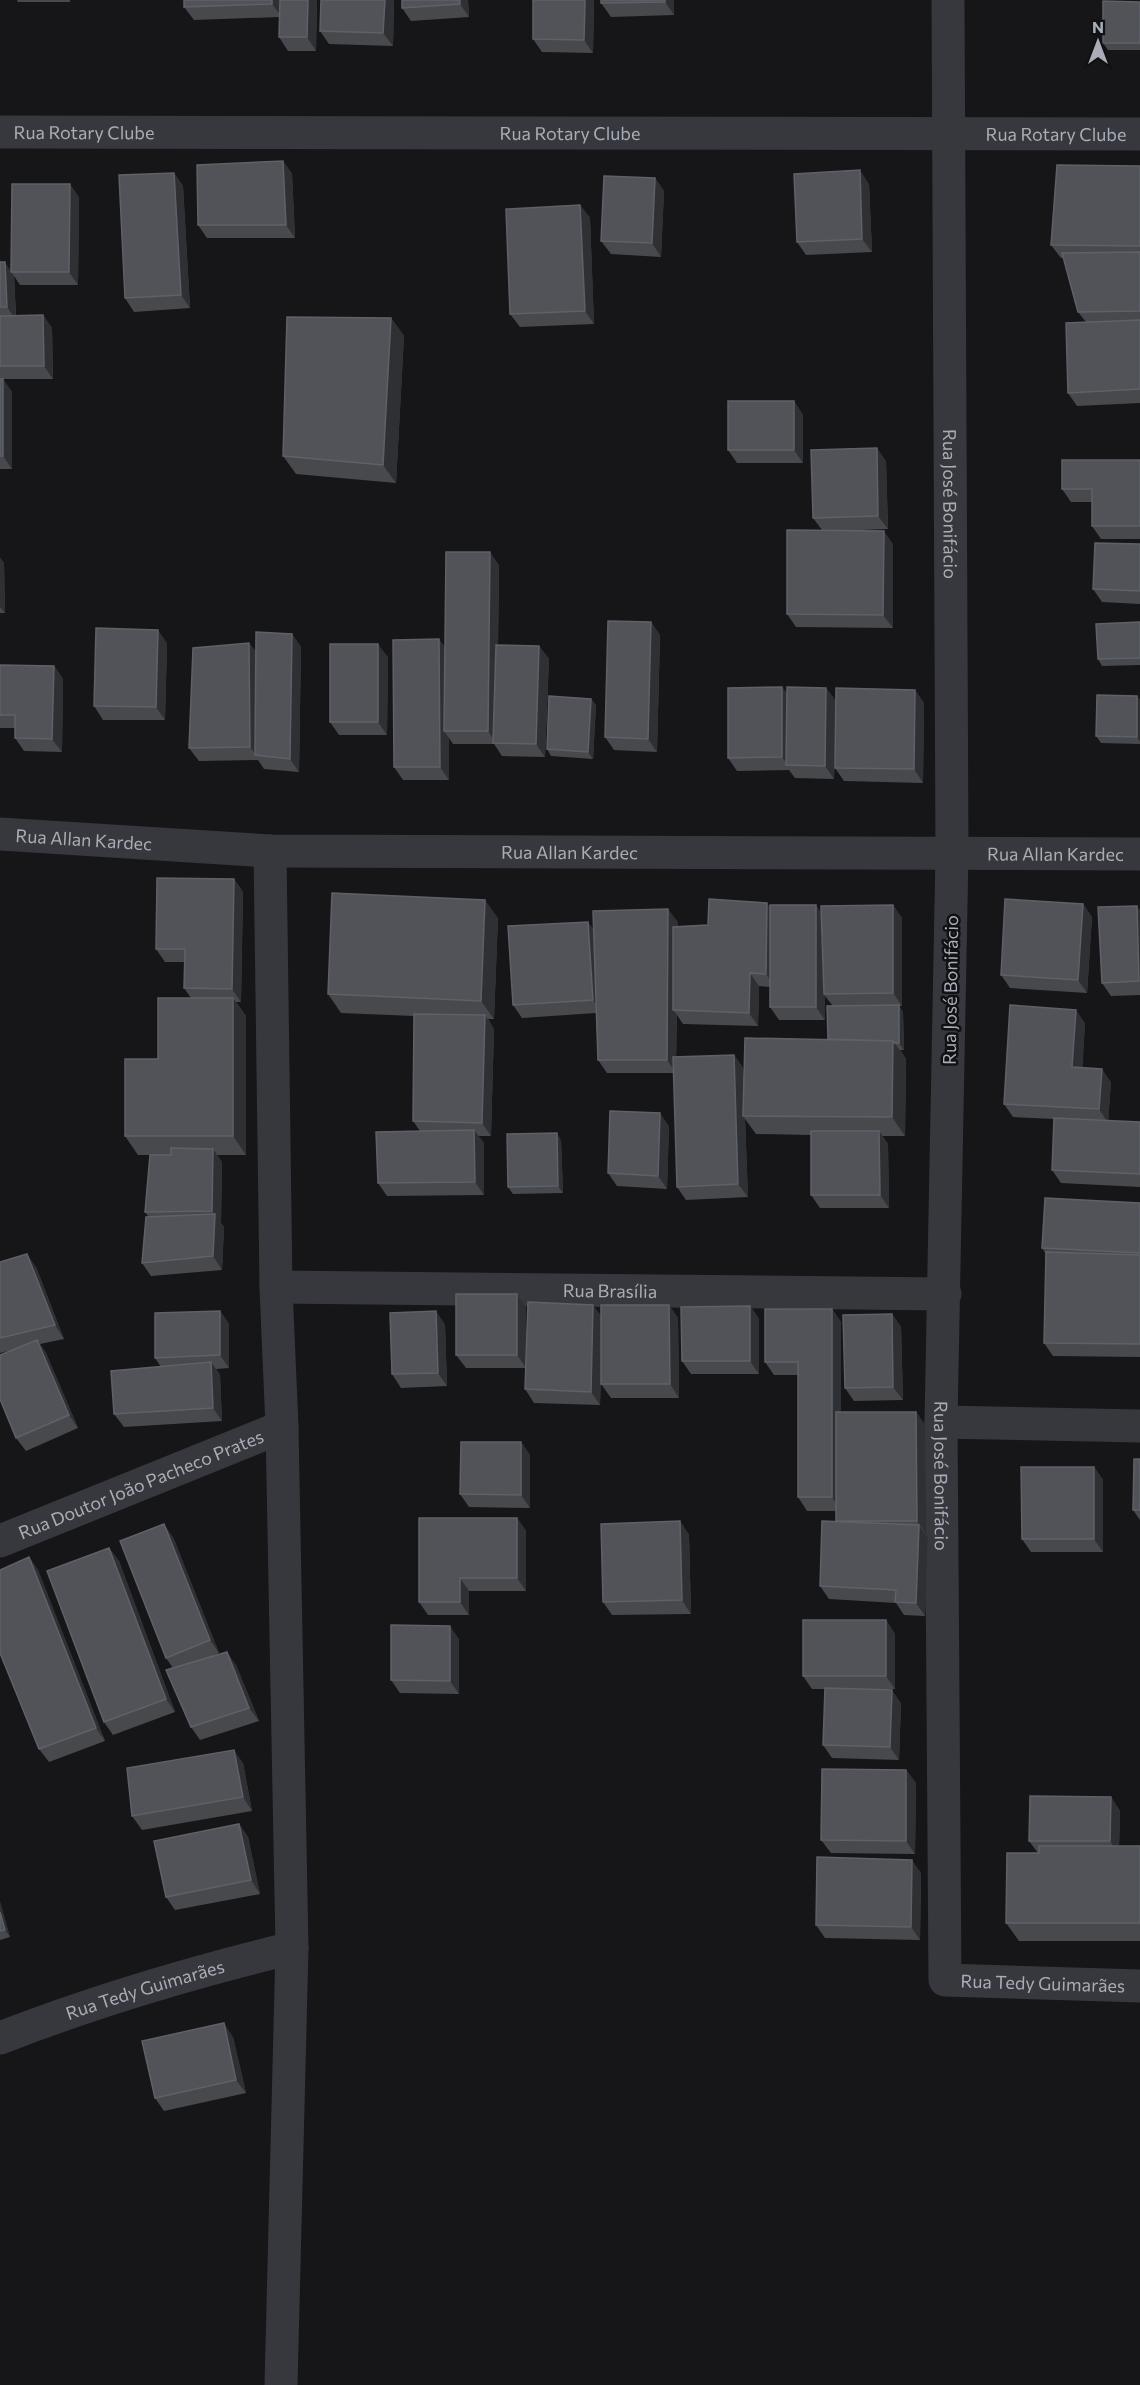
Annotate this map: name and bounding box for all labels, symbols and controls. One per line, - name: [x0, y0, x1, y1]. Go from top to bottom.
- north arrow: [1068, 12, 1128, 72]
- text: N: [1092, 17, 1104, 36]
- street label: Rua Rotary Clube: [14, 121, 154, 143]
- street label: Rua Rotary Clube: [500, 122, 640, 144]
- street label: Rua Rotary Clube: [986, 123, 1126, 145]
- street label: Rua José Bonifácio: [939, 429, 962, 579]
- street label: Rua Allan Kardec: [15, 824, 153, 855]
- street label: Rua Allan Kardec: [501, 841, 638, 863]
- street label: Rua Allan Kardec: [987, 842, 1124, 865]
- street label: Rua José Bonifácio: [938, 915, 962, 1065]
- street label: Rua Brasília: [563, 1279, 657, 1302]
- street label: Rua José Bonifácio: [930, 1401, 953, 1551]
- street label: Rua Doutor João Pacheco Prates: [15, 1425, 267, 1543]
- street label: Rua Tedy Guimarães: [63, 1955, 227, 2024]
- street label: Rua Tedy Guimarães: [960, 1969, 1126, 1997]

